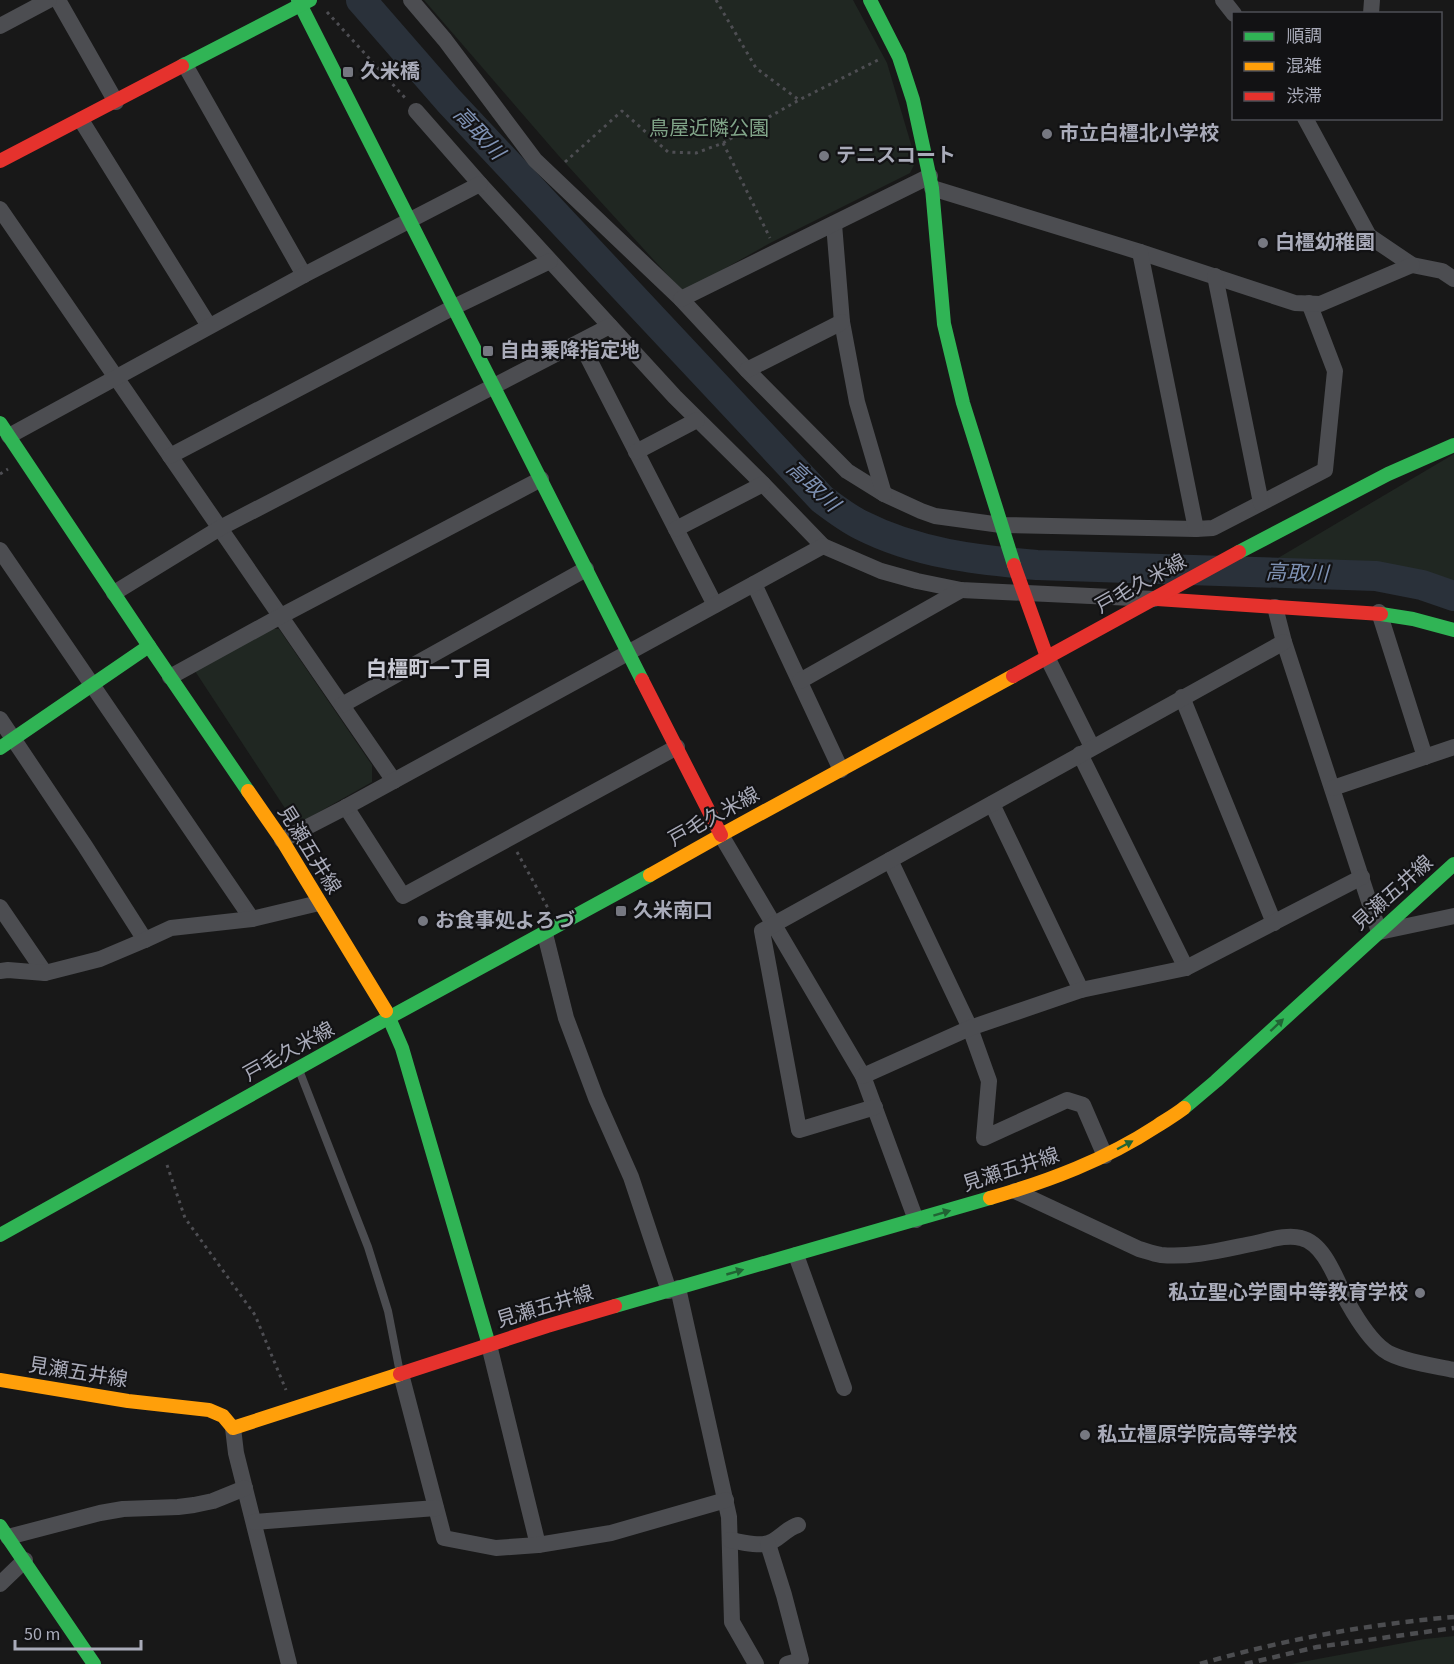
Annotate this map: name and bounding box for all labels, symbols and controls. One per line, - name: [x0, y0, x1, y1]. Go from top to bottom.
- legend: [1232, 12, 1442, 120]
- text: 順調: [1286, 24, 1322, 49]
- text: 混雑: [1286, 54, 1322, 79]
- place label: 久米橋: [360, 58, 420, 86]
- marker: 久米橋: [341, 65, 355, 79]
- text: 渋滞: [1286, 84, 1322, 109]
- water label: 高取川: [447, 100, 513, 168]
- park label: 鳥屋近隣公園: [649, 115, 769, 143]
- place label: 市立白橿北小学校: [1059, 120, 1219, 148]
- marker: 市立白橿北小学校: [1040, 127, 1054, 141]
- place label: テニスコート: [836, 142, 956, 170]
- marker: テニスコート: [817, 149, 831, 163]
- place label: 白橿幼稚園: [1275, 229, 1375, 257]
- marker: 白橿幼稚園: [1256, 236, 1270, 250]
- place label: 自由乗降指定地: [500, 337, 640, 365]
- marker: 自由乗降指定地: [481, 344, 495, 358]
- water label: 高取川: [780, 454, 848, 520]
- street label: 戸毛久米線: [1090, 548, 1192, 620]
- water label: 高取川: [1265, 557, 1331, 589]
- district label: 白橿町一丁目: [366, 654, 492, 684]
- street label: 戸毛久米線: [663, 781, 765, 853]
- street label: 見瀬五井線: [271, 800, 347, 900]
- street label: 見瀬五井線: [1346, 849, 1440, 937]
- place label: 久米南口: [633, 897, 713, 925]
- marker: 久米南口: [614, 904, 628, 918]
- place label: お食事処よろづ: [435, 907, 575, 935]
- marker: お食事処よろづ: [416, 914, 430, 928]
- street label: 戸毛久米線: [238, 1016, 340, 1088]
- one-way arrow: [1270, 1018, 1285, 1032]
- one-way arrow: [1116, 1140, 1133, 1150]
- street label: 見瀬五井線: [959, 1141, 1063, 1199]
- one-way arrow: [933, 1208, 951, 1217]
- one-way arrow: [726, 1267, 744, 1276]
- street label: 見瀬五井線: [493, 1279, 597, 1335]
- place label: 私立聖心学園中等教育学校: [1168, 1279, 1408, 1307]
- marker: 私立聖心学園中等教育学校: [1413, 1286, 1427, 1300]
- street label: 見瀬五井線: [26, 1351, 130, 1395]
- place label: 私立橿原学院高等学校: [1097, 1421, 1297, 1449]
- marker: 私立橿原学院高等学校: [1078, 1428, 1092, 1442]
- scale bar: [15, 1613, 141, 1651]
- text: 50 m: [24, 1622, 60, 1647]

